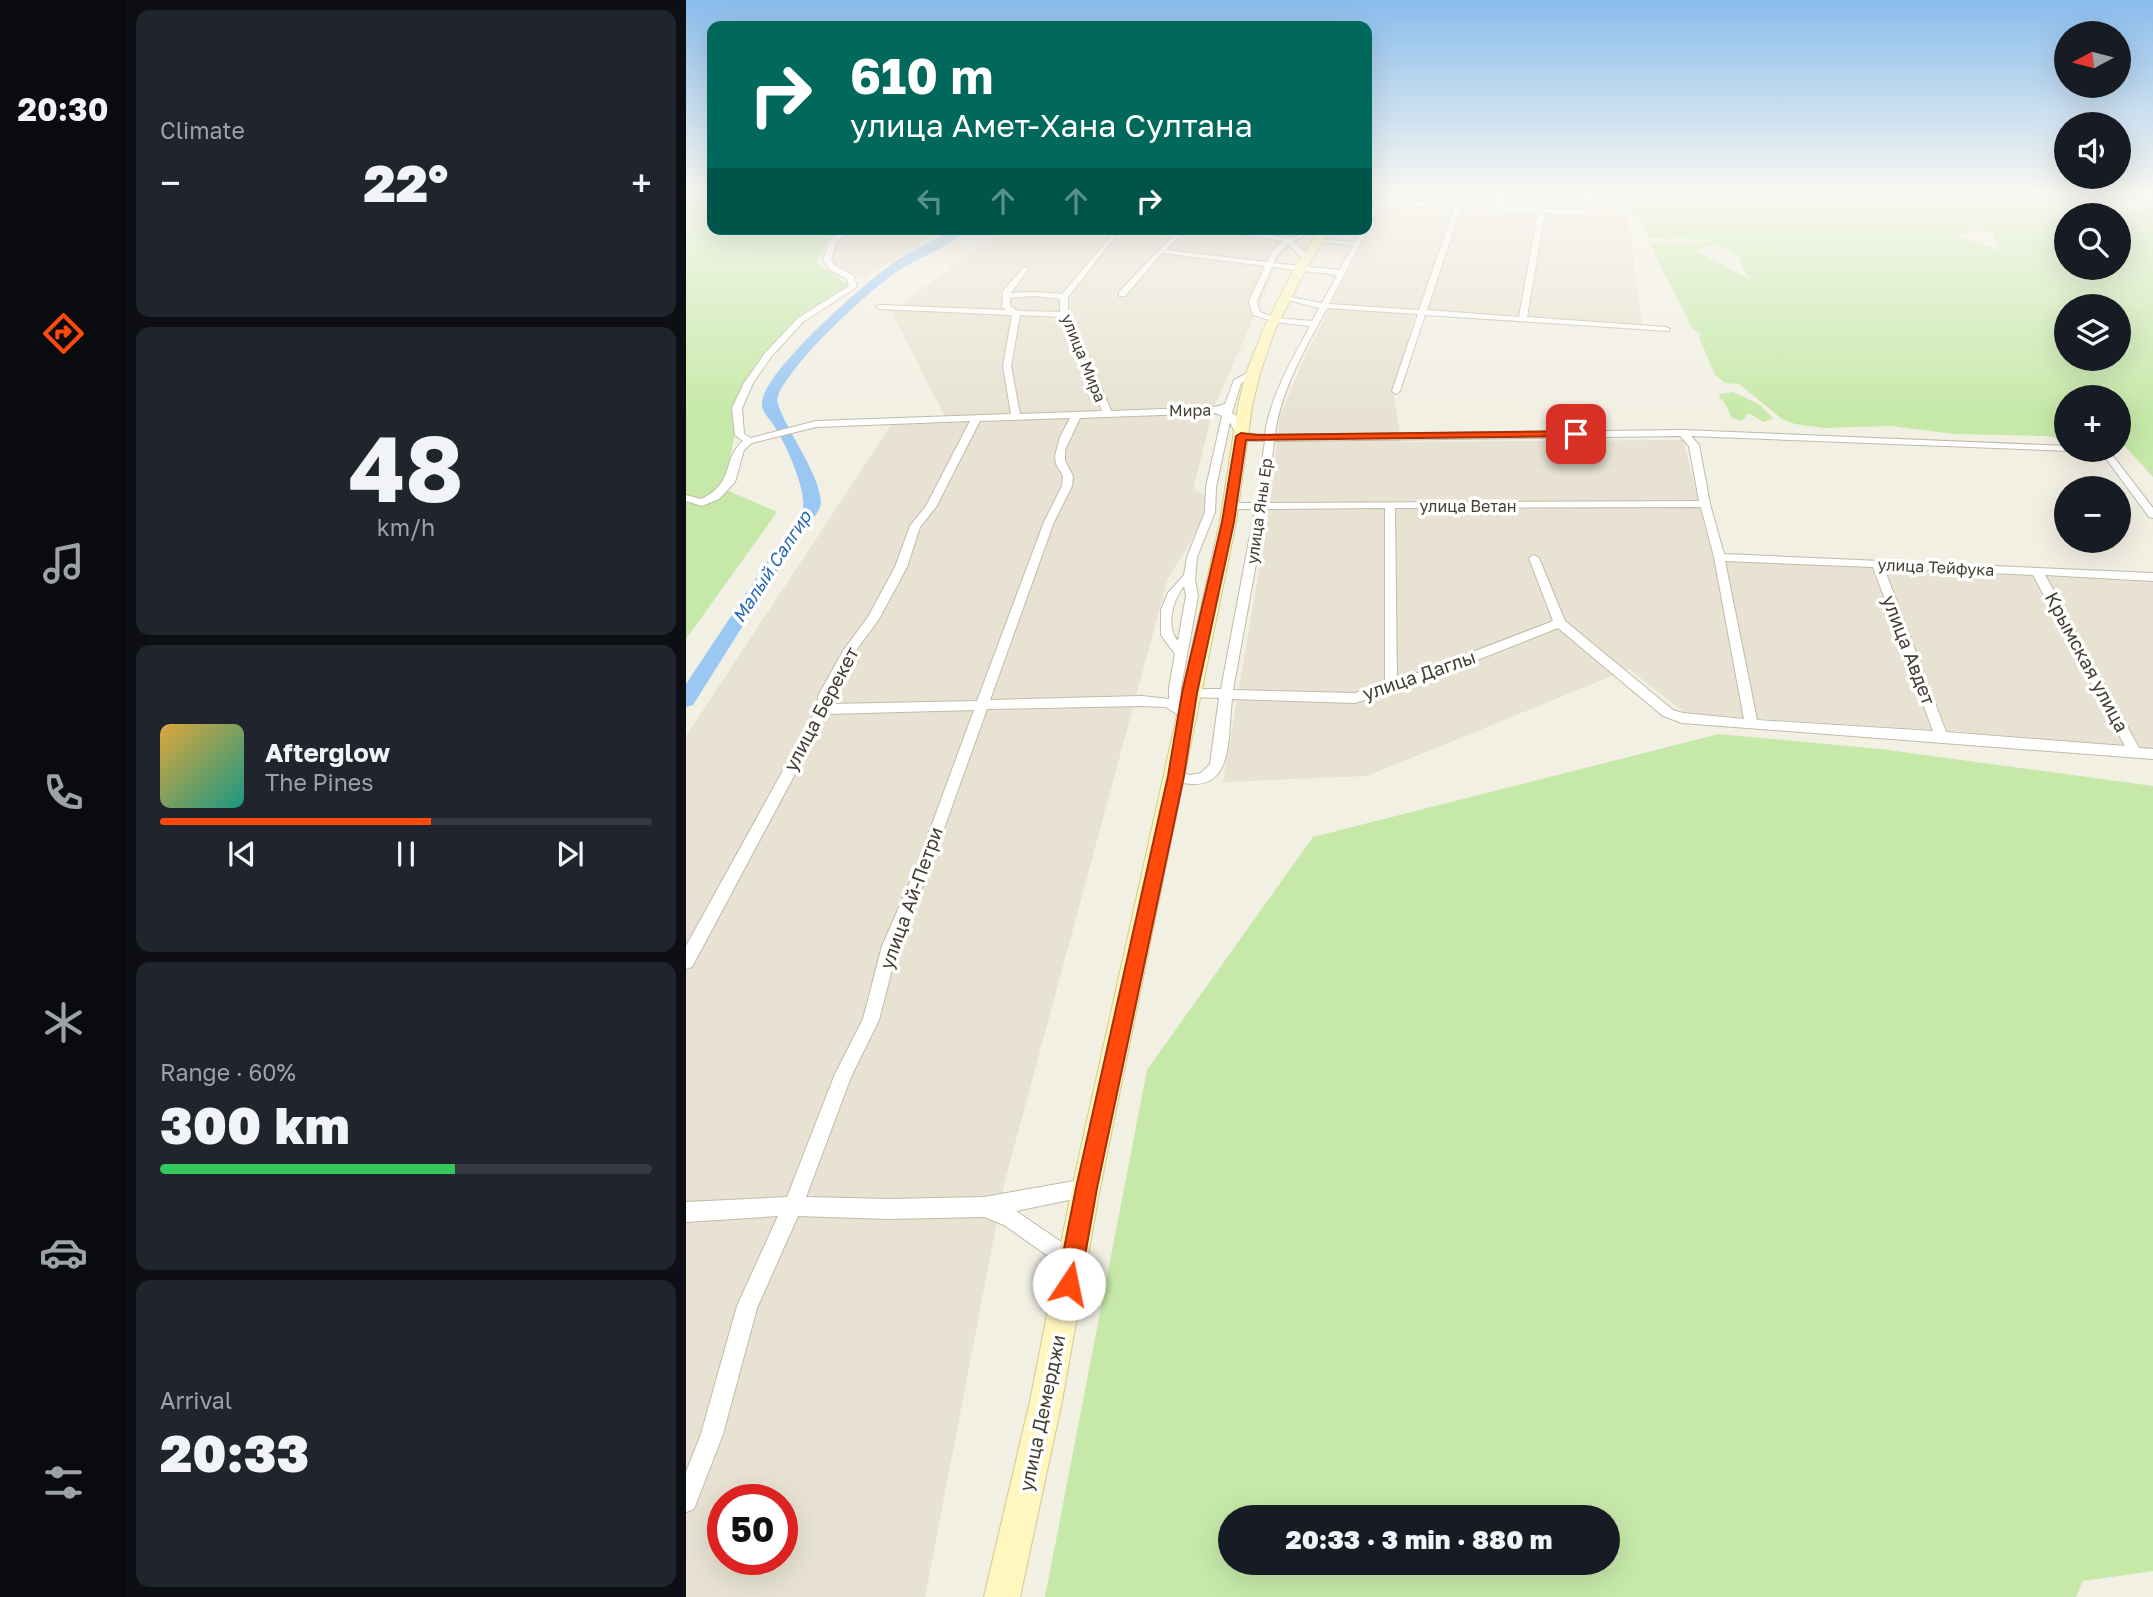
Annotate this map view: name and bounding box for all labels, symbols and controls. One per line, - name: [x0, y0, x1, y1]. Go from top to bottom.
- north arrow: [2054, 21, 2132, 98]
- map controls: [2054, 21, 2131, 553]
- text: 610 m: [850, 46, 993, 105]
- icon: right: [735, 49, 826, 140]
- text: 20:30: [18, 90, 108, 128]
- text: улица Амет-Хана Султана: [850, 106, 1253, 144]
- button: sound: [2054, 112, 2131, 189]
- text: Climate: [160, 116, 245, 144]
- text: 22°: [364, 151, 448, 213]
- text: −: [160, 160, 181, 205]
- text: +: [631, 160, 652, 205]
- icon: left: [911, 182, 949, 220]
- icon: ahead: [984, 182, 1022, 220]
- icon: ahead: [1057, 182, 1095, 220]
- icon: right: [1130, 182, 1168, 220]
- button: search: [2054, 203, 2131, 280]
- button: layers: [2054, 294, 2131, 371]
- icon: directions: [39, 309, 88, 358]
- street label: улица Мира: [1057, 311, 1111, 405]
- button: +: [2054, 385, 2131, 462]
- street label: Мира: [1169, 400, 1211, 420]
- pin: [1546, 404, 1606, 464]
- text: 48: [348, 413, 464, 522]
- icon: arrive: [1557, 415, 1595, 453]
- street label: улица Яны Ер: [1242, 457, 1276, 565]
- button: −: [2054, 476, 2131, 553]
- street label: улица Ветан: [1419, 496, 1517, 516]
- water label: Малый Салгир: [727, 505, 816, 626]
- text: km/h: [377, 513, 435, 541]
- icon: music: [39, 539, 88, 588]
- street label: улица Тейфука: [1877, 554, 1995, 580]
- street label: Крымская улица: [2041, 588, 2134, 736]
- street label: улица Авдет: [1878, 592, 1941, 708]
- street label: улица Берекет: [778, 643, 863, 775]
- street label: улица Даглы: [1359, 644, 1478, 705]
- text: Afterglow: [265, 737, 390, 768]
- icon: phone: [39, 768, 88, 817]
- text: The Pines: [265, 768, 373, 796]
- street label: улица Ай-Петри: [874, 824, 947, 972]
- icon: previous: [223, 835, 261, 873]
- icon: pause: [387, 835, 425, 873]
- icon: next: [551, 835, 589, 873]
- icon: climate: [39, 998, 88, 1047]
- text: Range · 60%: [160, 1058, 296, 1086]
- text: 300 km: [160, 1093, 350, 1155]
- icon: car: [39, 1228, 88, 1277]
- position arrow: [1032, 1247, 1106, 1321]
- street label: улица Демерджи: [1014, 1332, 1069, 1493]
- text: Arrival: [160, 1386, 232, 1414]
- text: 20:33: [160, 1421, 309, 1483]
- icon: filters: [39, 1458, 88, 1507]
- speed limit sign: 50: [707, 1484, 798, 1575]
- text: 20:33 · 3 min · 880 m: [1286, 1524, 1552, 1555]

